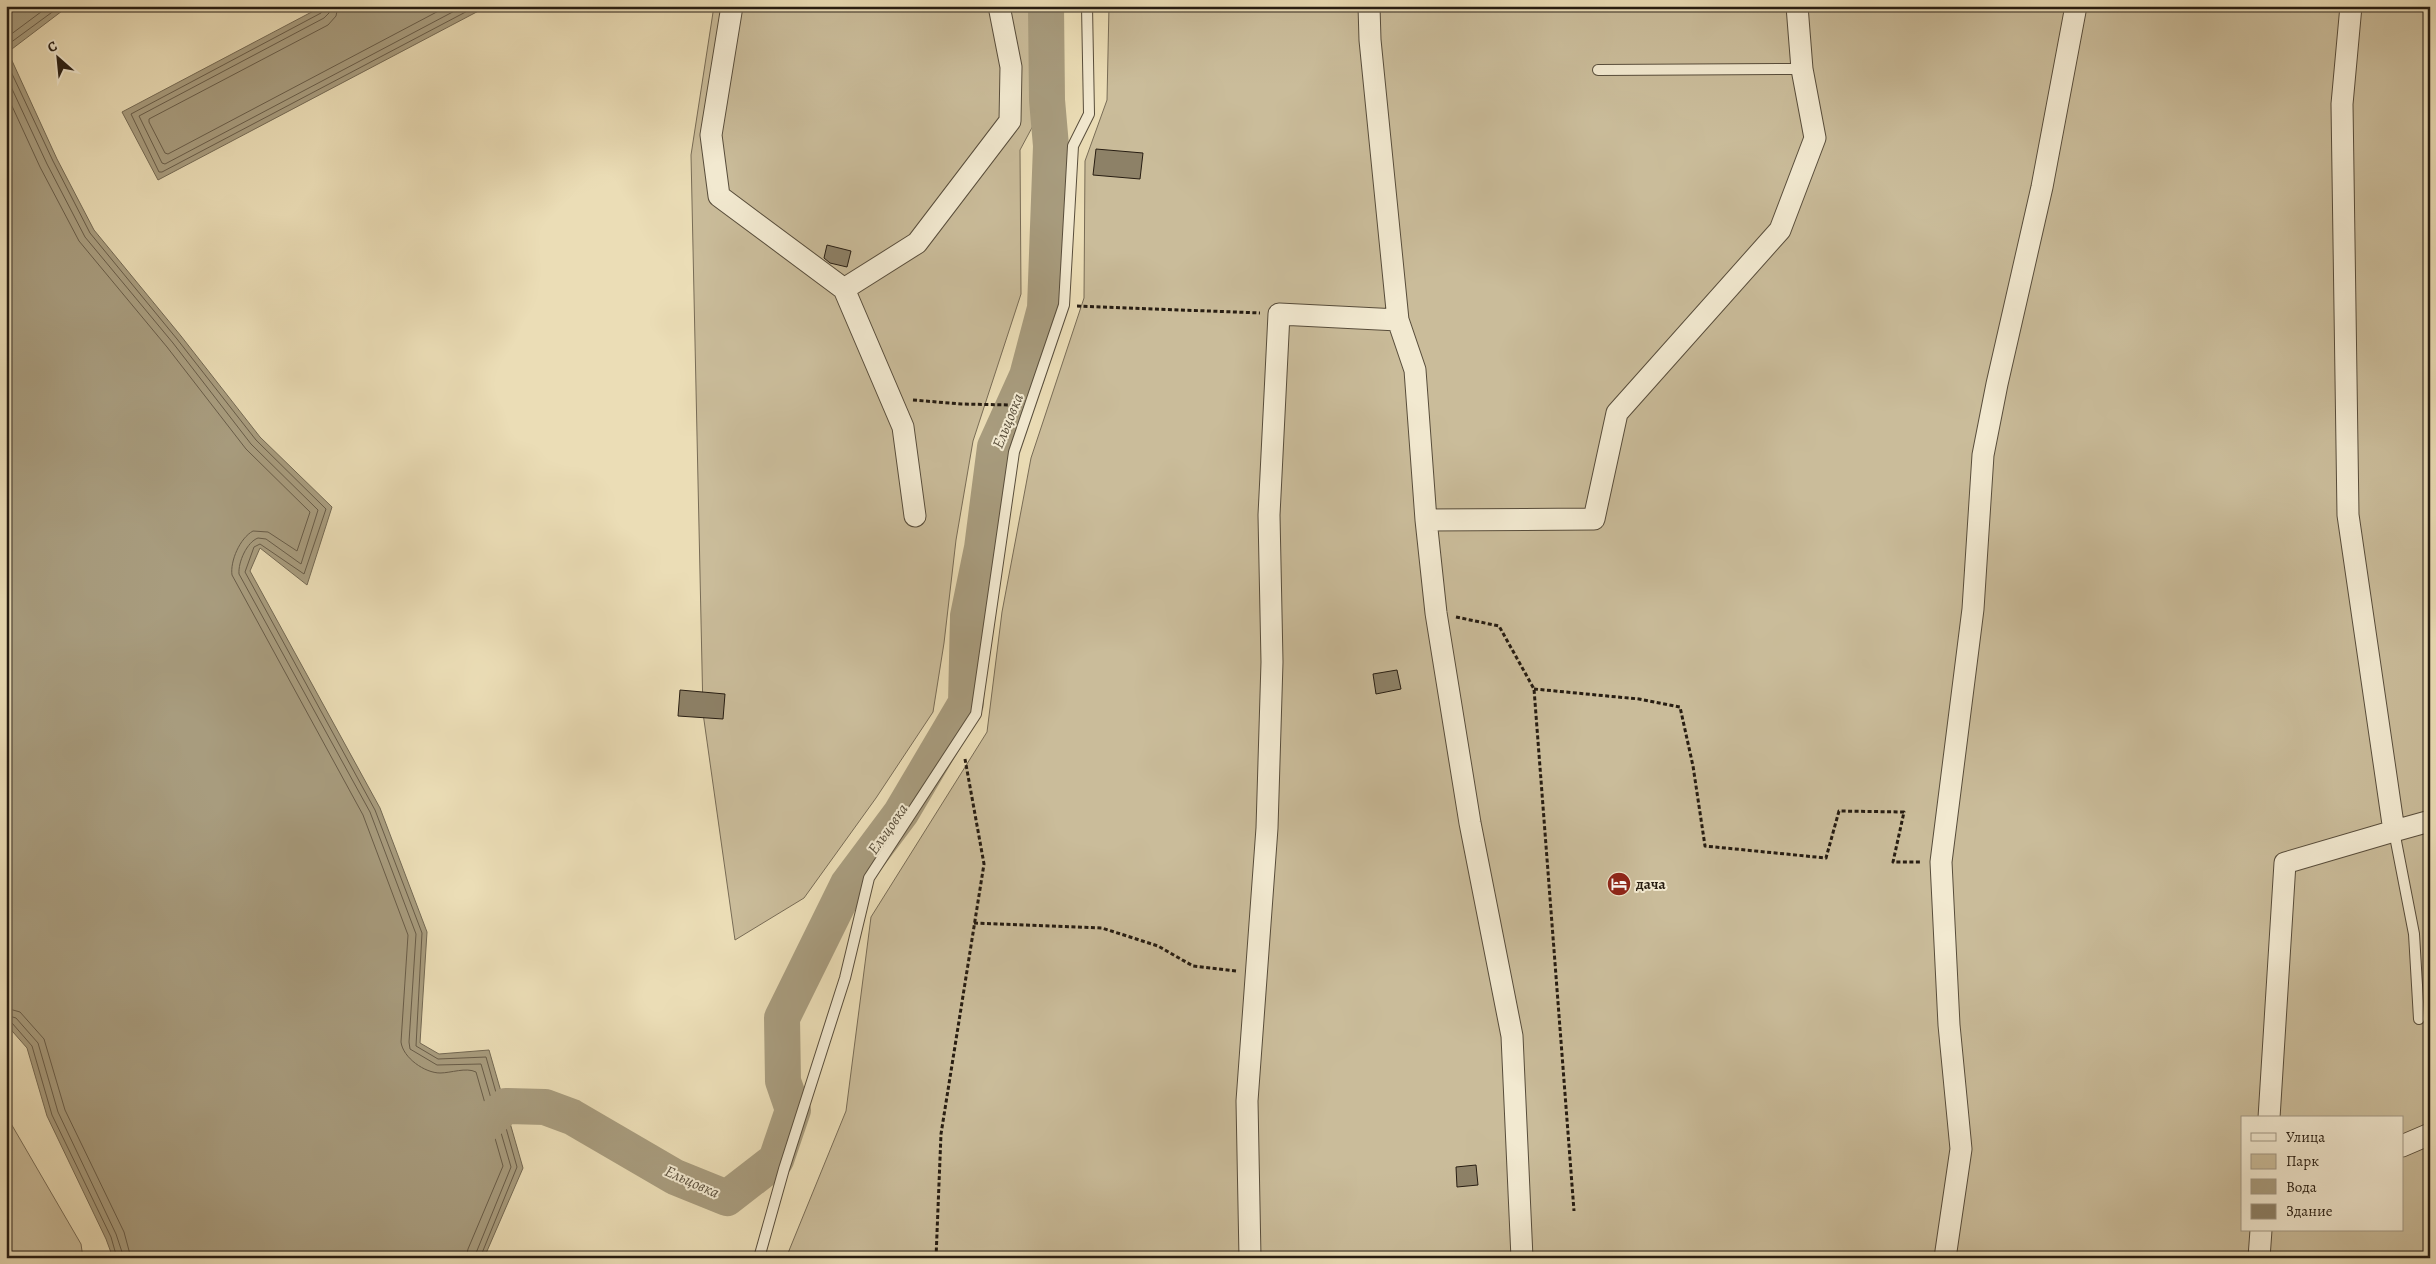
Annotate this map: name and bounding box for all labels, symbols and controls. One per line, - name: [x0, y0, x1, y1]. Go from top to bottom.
- north arrow: [32, 32, 82, 82]
- text: С: [44, 36, 61, 57]
- water label: Ельцовка: [987, 390, 1029, 452]
- water label: Ельцовка: [862, 799, 914, 859]
- hotel icon: дача: [1606, 871, 1632, 897]
- place label: дача: [1635, 874, 1666, 894]
- legend: [2241, 1116, 2404, 1232]
- text: Улица: [2286, 1127, 2325, 1147]
- text: Парк: [2286, 1151, 2319, 1171]
- water label: Ельцовка: [661, 1160, 723, 1204]
- text: Вода: [2286, 1177, 2317, 1197]
- text: Здание: [2286, 1201, 2333, 1221]

